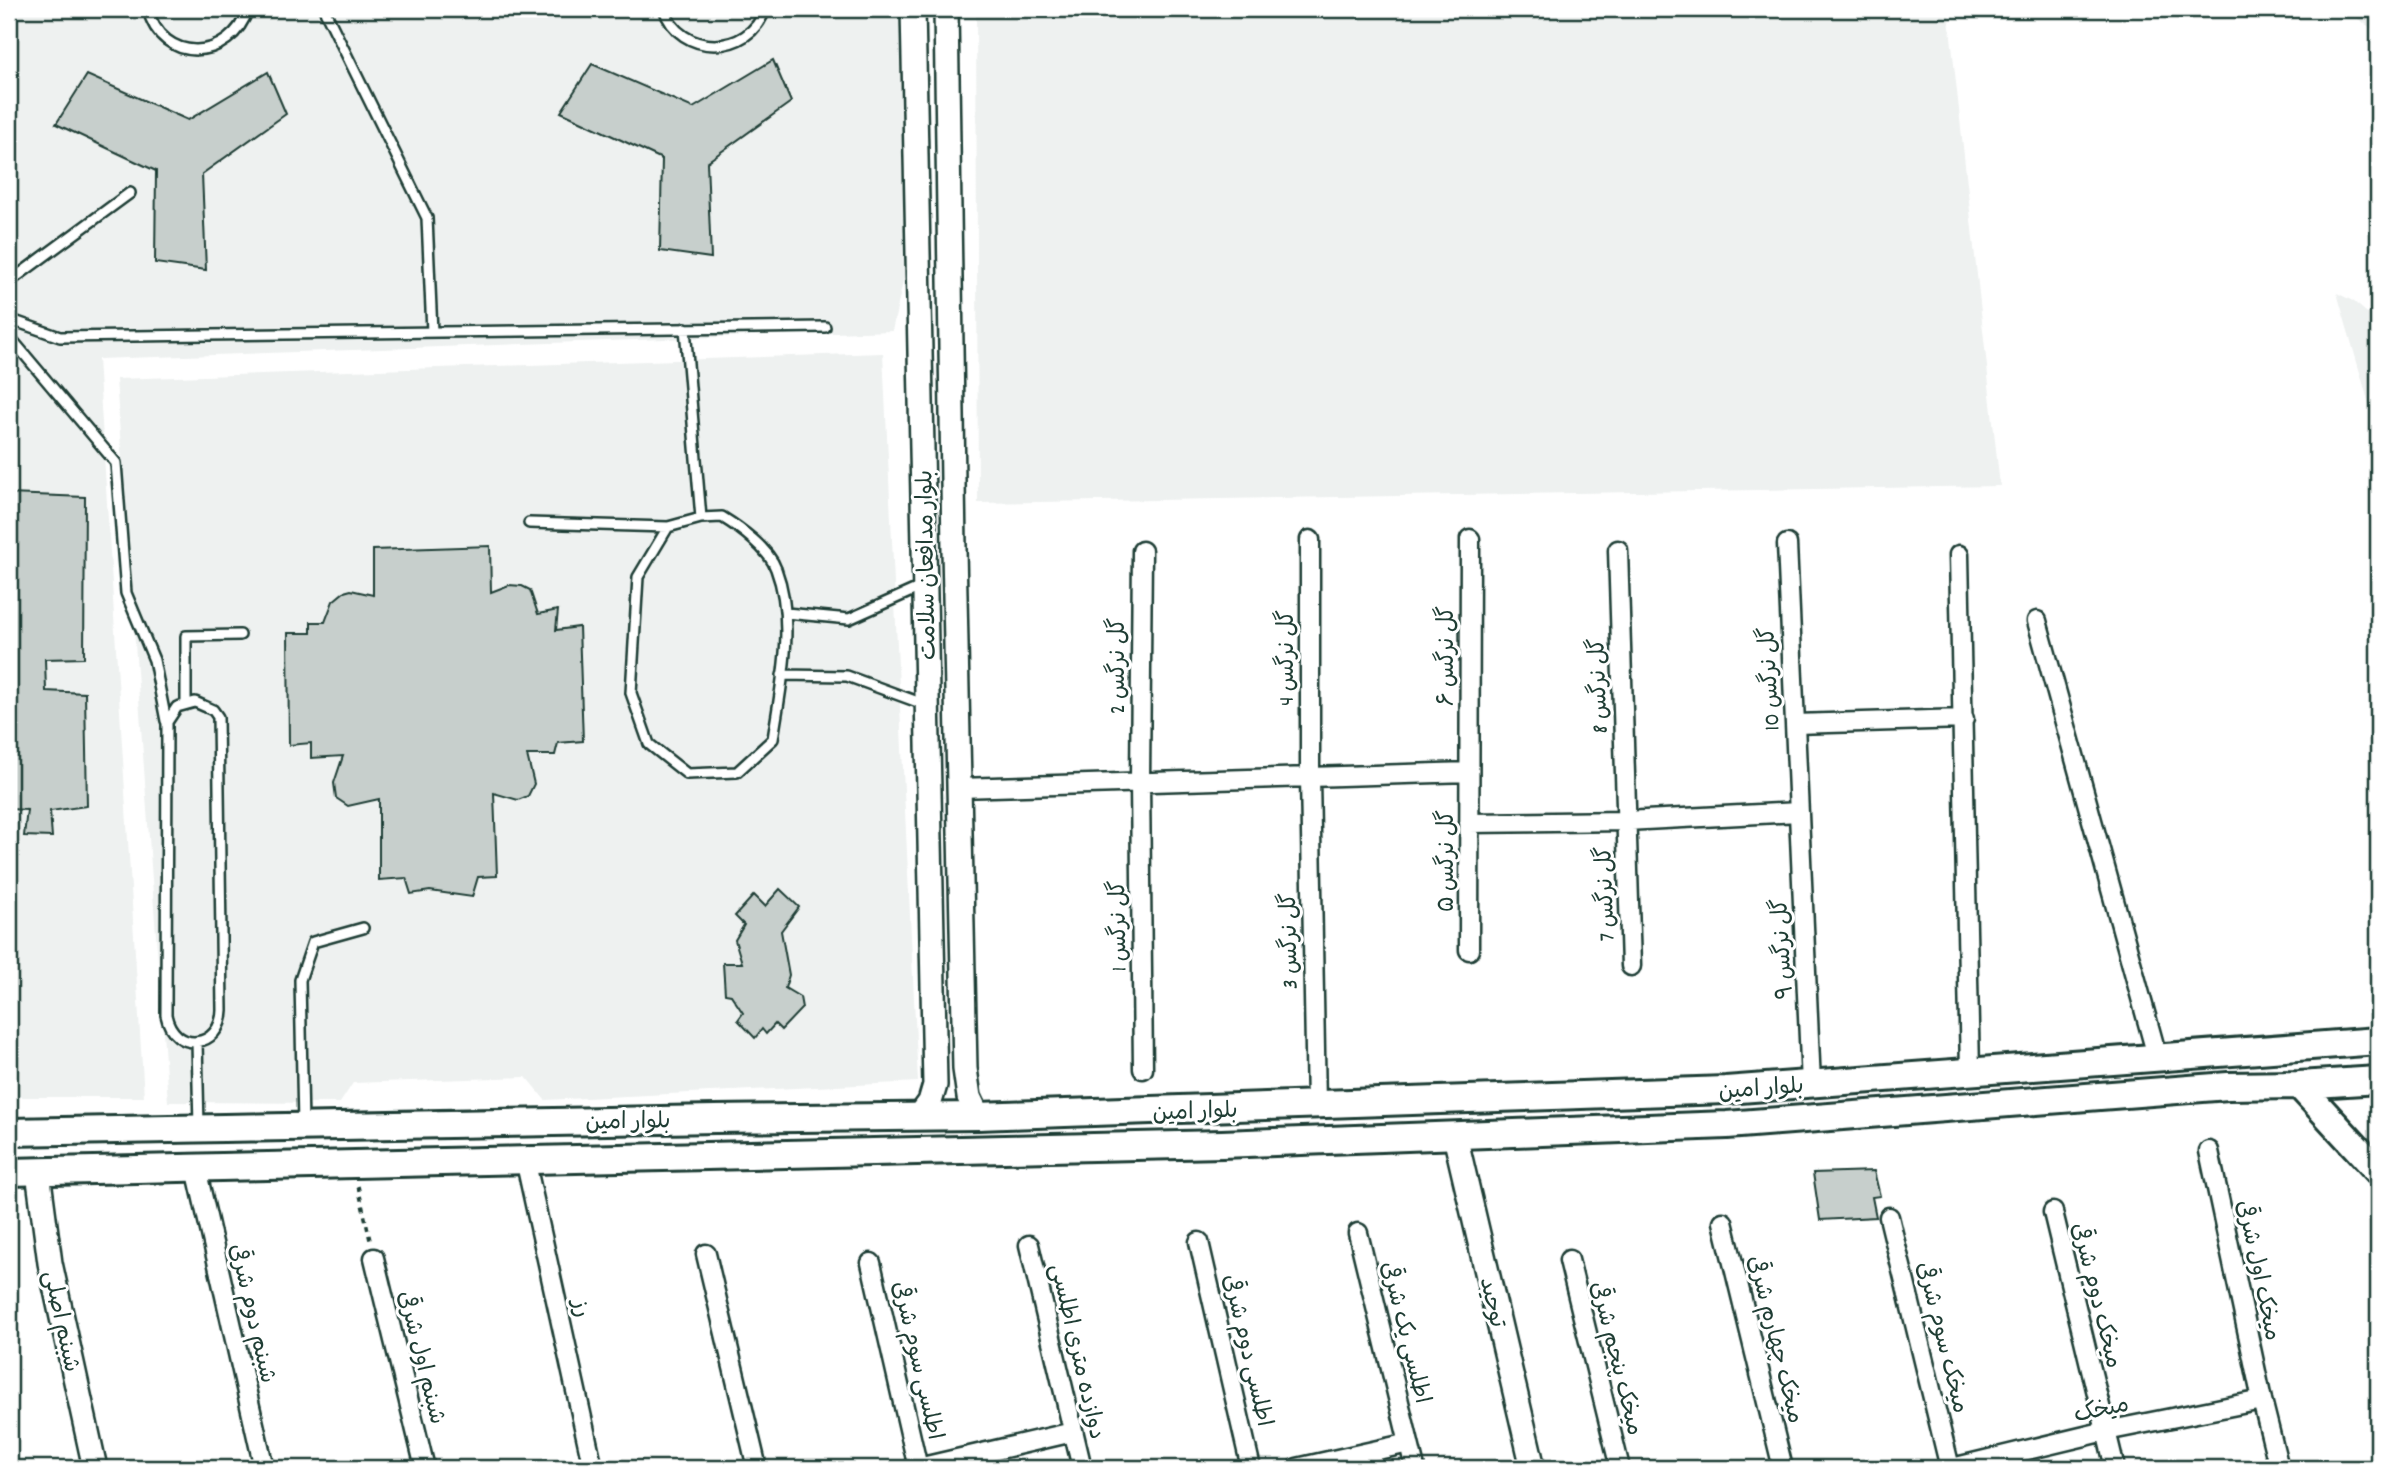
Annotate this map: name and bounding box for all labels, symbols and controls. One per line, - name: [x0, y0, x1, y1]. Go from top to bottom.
- street label: بلوار مدافعان سلامت: [910, 470, 947, 660]
- street label: گل نرگس ۶: [1432, 606, 1465, 706]
- street label: گل نرگس 4: [1272, 610, 1305, 706]
- street label: گل نرگس 2: [1103, 618, 1136, 714]
- street label: گل نرگس 10: [1752, 626, 1791, 732]
- street label: گل نرگس 8: [1582, 637, 1619, 734]
- street label: گل نرگس ۵: [1432, 810, 1465, 912]
- street label: گل نرگس 7: [1589, 846, 1626, 942]
- street label: گل نرگس 1: [1103, 880, 1138, 972]
- street label: گل نرگس 3: [1274, 892, 1309, 990]
- street label: گل نرگس ۹: [1765, 897, 1804, 1000]
- street label: بلوار امین: [1718, 1071, 1805, 1110]
- street label: بلوار امین: [1152, 1096, 1238, 1131]
- street label: بلوار امین: [585, 1106, 671, 1141]
- street label: میخک اول شرقی: [2226, 1197, 2289, 1344]
- street label: میخک دوم شرقی: [2061, 1219, 2130, 1372]
- street label: شبنم دوم شرقی: [219, 1241, 284, 1387]
- street label: میخک چهارم شرقی: [1737, 1252, 1811, 1427]
- street label: اطلسی یک شرقی: [1370, 1258, 1438, 1407]
- street label: میخک سوم شرقی: [1906, 1258, 1976, 1417]
- street label: دوازده متری اطلسی: [1039, 1261, 1112, 1443]
- street label: شبنم اصلی: [33, 1268, 86, 1375]
- street label: اطلسی دوم شرقی: [1212, 1271, 1280, 1430]
- street label: توحید: [1469, 1274, 1512, 1332]
- street label: اطلسی سوم شرقی: [881, 1278, 951, 1443]
- street label: میخک پنجم شرقی: [1580, 1278, 1651, 1439]
- street label: شبنم اول شرقی: [387, 1287, 453, 1428]
- street label: رز: [561, 1295, 598, 1321]
- street label: میخک: [2071, 1389, 2132, 1433]

